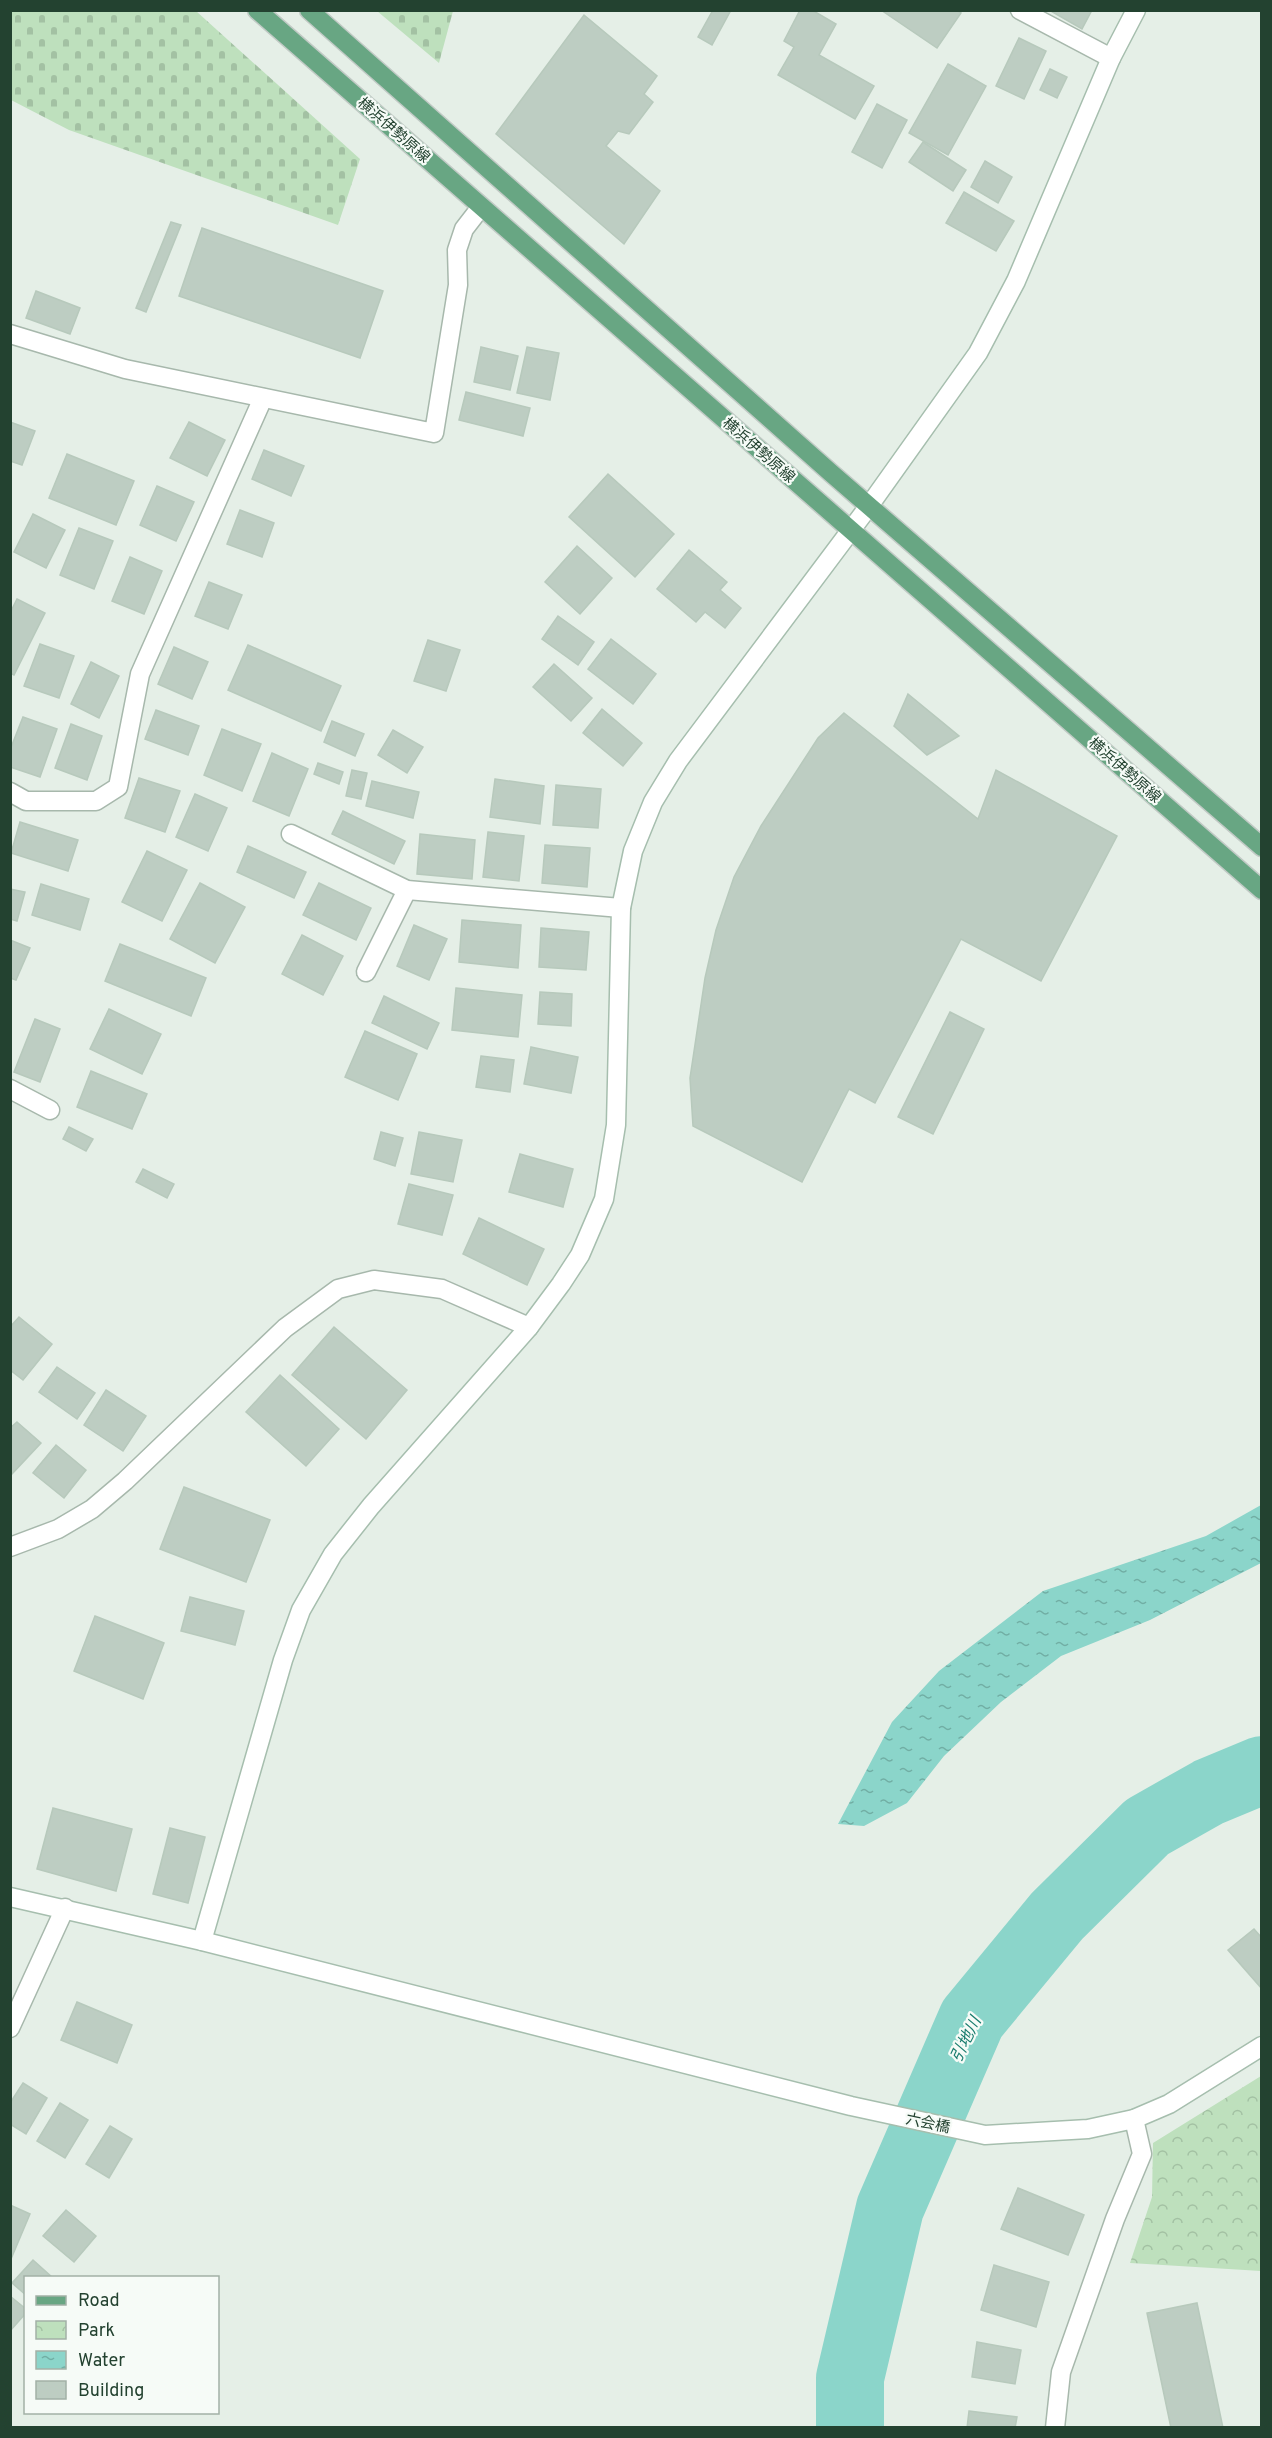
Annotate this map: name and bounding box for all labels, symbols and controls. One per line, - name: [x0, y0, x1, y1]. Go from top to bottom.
- street label: 横浜伊勢原線: [353, 94, 433, 168]
- street label: 横浜伊勢原線: [718, 414, 798, 488]
- street label: 横浜伊勢原線: [1084, 734, 1164, 808]
- water label: 引地川: [947, 2012, 987, 2066]
- street label: 六会橋: [904, 2110, 952, 2138]
- legend: [24, 2276, 219, 2414]
- text: Road: [78, 2290, 120, 2313]
- text: Park: [78, 2320, 115, 2343]
- text: Water: [78, 2350, 125, 2373]
- text: Building: [78, 2380, 144, 2403]

